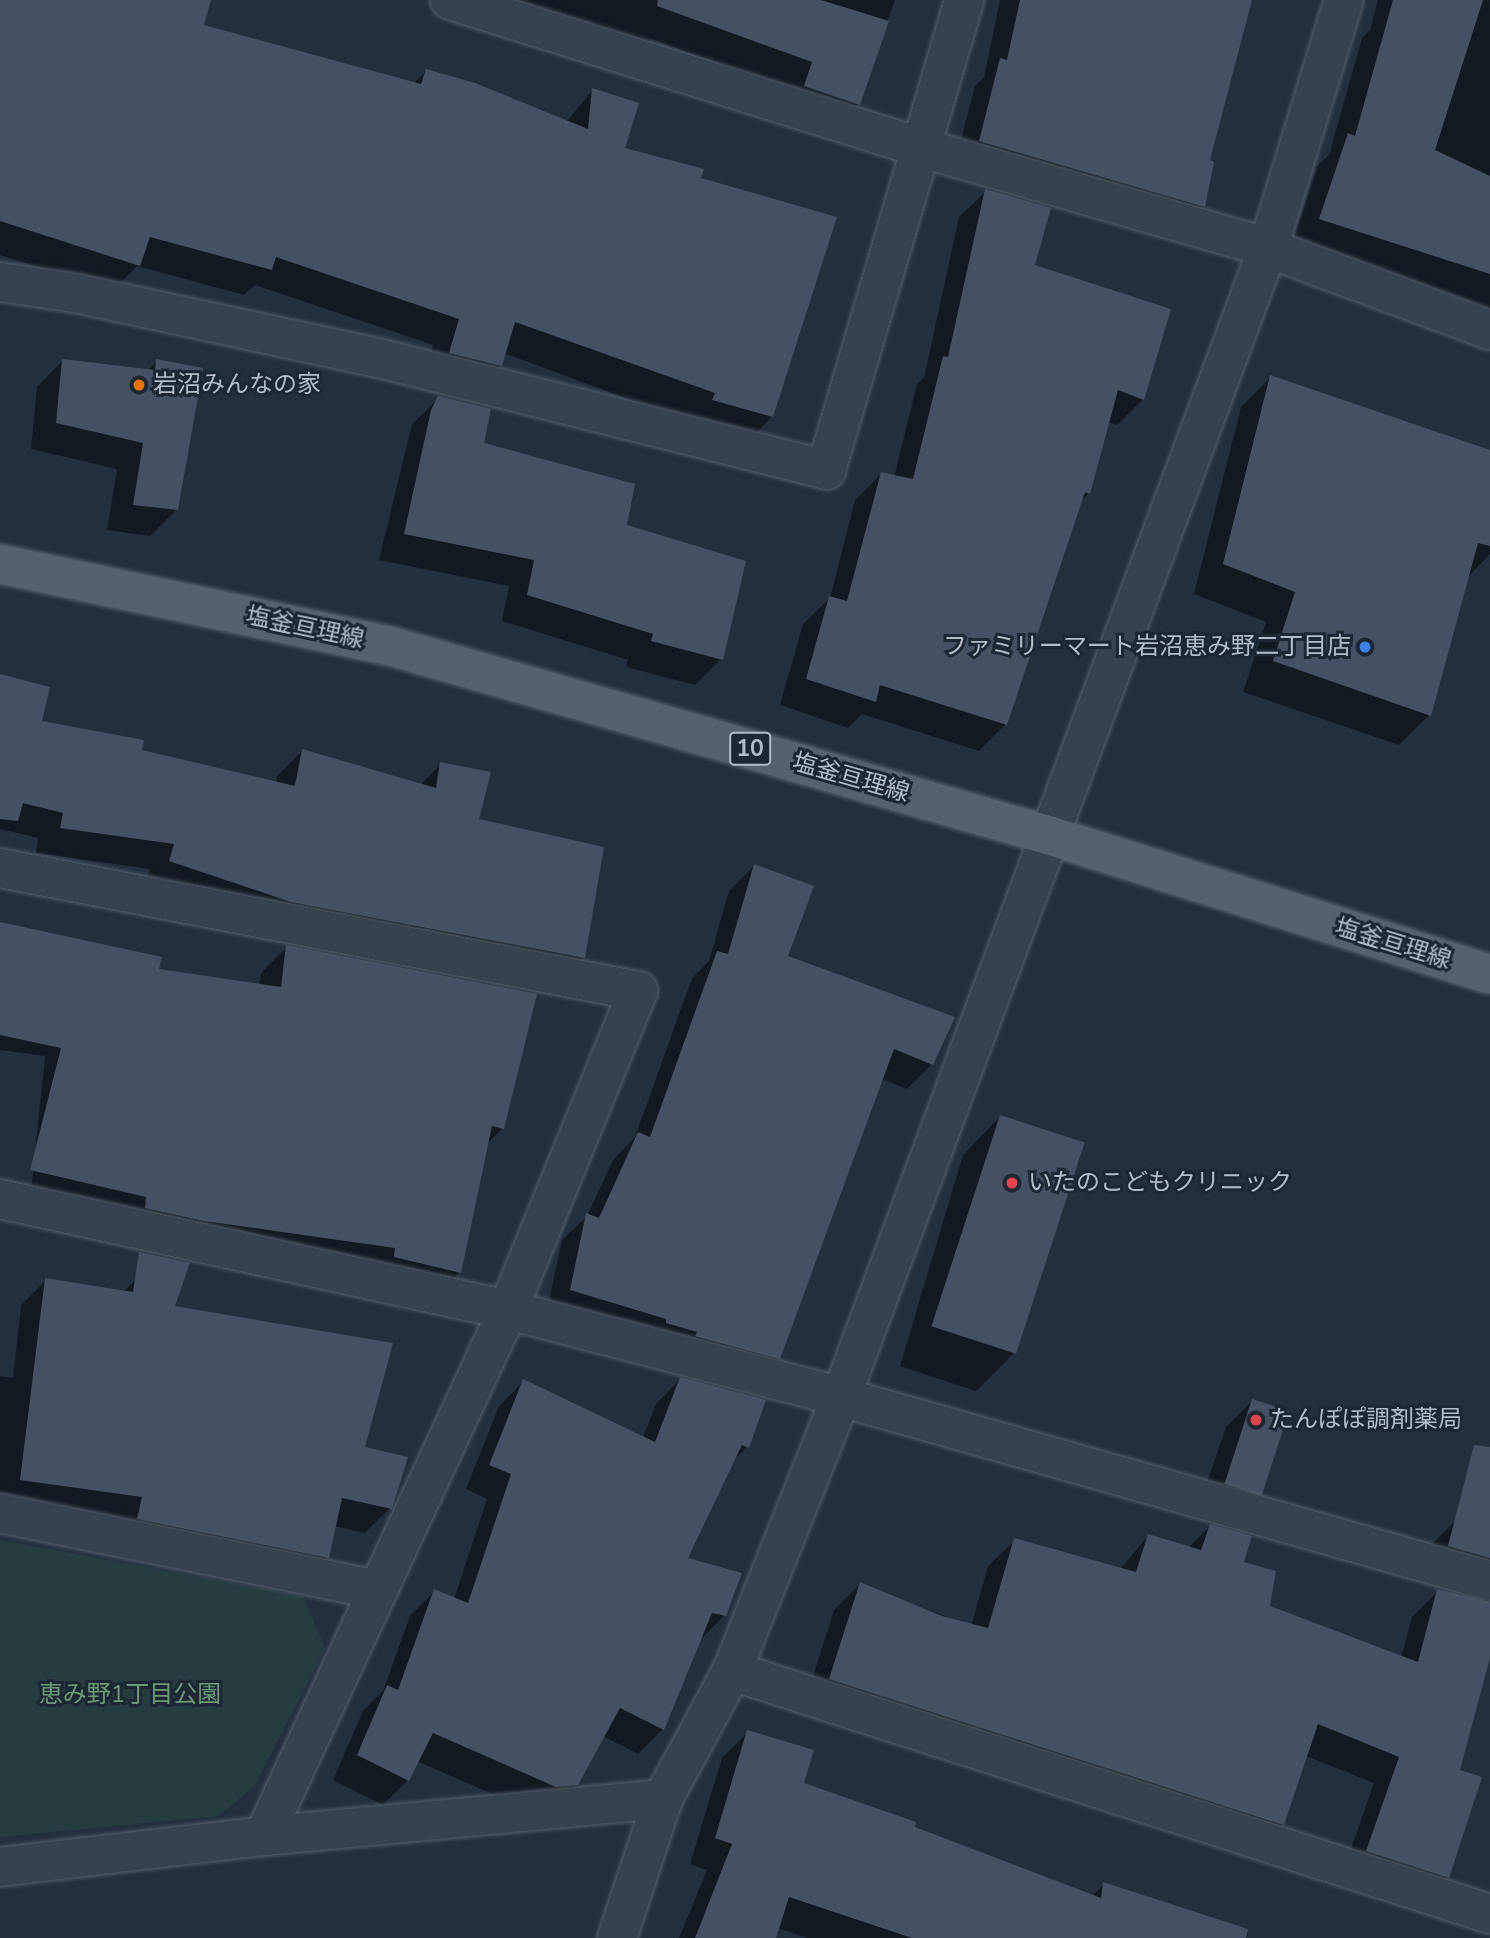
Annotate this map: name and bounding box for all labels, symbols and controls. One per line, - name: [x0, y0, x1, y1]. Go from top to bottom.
- place label: 岩沼みんなの家: [153, 371, 321, 399]
- marker: 岩沼みんなの家: [131, 377, 147, 393]
- street label: 塩釜亘理線: [243, 601, 367, 655]
- place label: ファミリーマート岩沼恵み野二丁目店: [943, 633, 1351, 661]
- marker: ファミリーマート岩沼恵み野二丁目店: [1357, 639, 1373, 655]
- road number: 10: [729, 730, 771, 768]
- street label: 塩釜亘理線: [789, 748, 913, 808]
- street label: 塩釜亘理線: [1331, 913, 1455, 975]
- place label: いたのこどもクリニック: [1028, 1169, 1292, 1197]
- marker: いたのこどもクリニック: [1002, 1173, 1022, 1193]
- place label: たんぽぽ調剤薬局: [1270, 1406, 1462, 1434]
- marker: たんぽぽ調剤薬局: [1248, 1412, 1264, 1428]
- park label: 恵み野1丁目公園: [39, 1681, 221, 1709]

